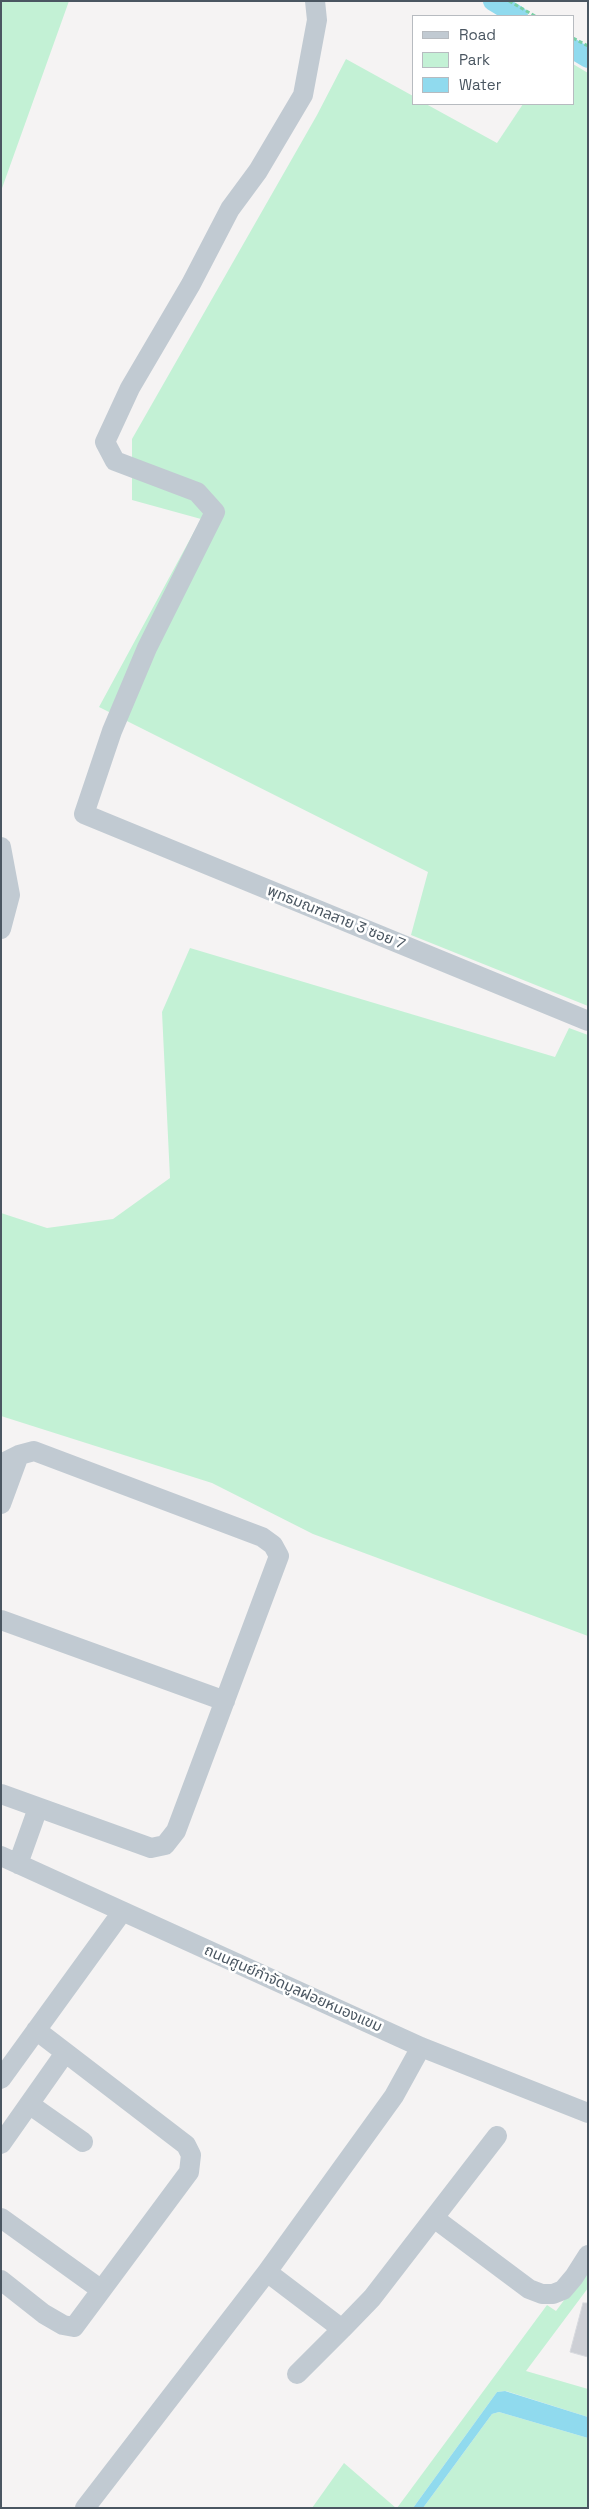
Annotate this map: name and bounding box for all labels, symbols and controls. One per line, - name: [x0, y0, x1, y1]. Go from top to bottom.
- legend: [412, 15, 574, 105]
- text: Road: [459, 25, 496, 44]
- text: Park: [459, 50, 490, 69]
- text: Water: [459, 75, 501, 94]
- street label: พุทธมณฑลสาย 3 ซอย 7: [264, 882, 408, 954]
- street label: ถนนศูนย์กำจัดมูลฝอยหนองแขม: [201, 1942, 385, 2036]

